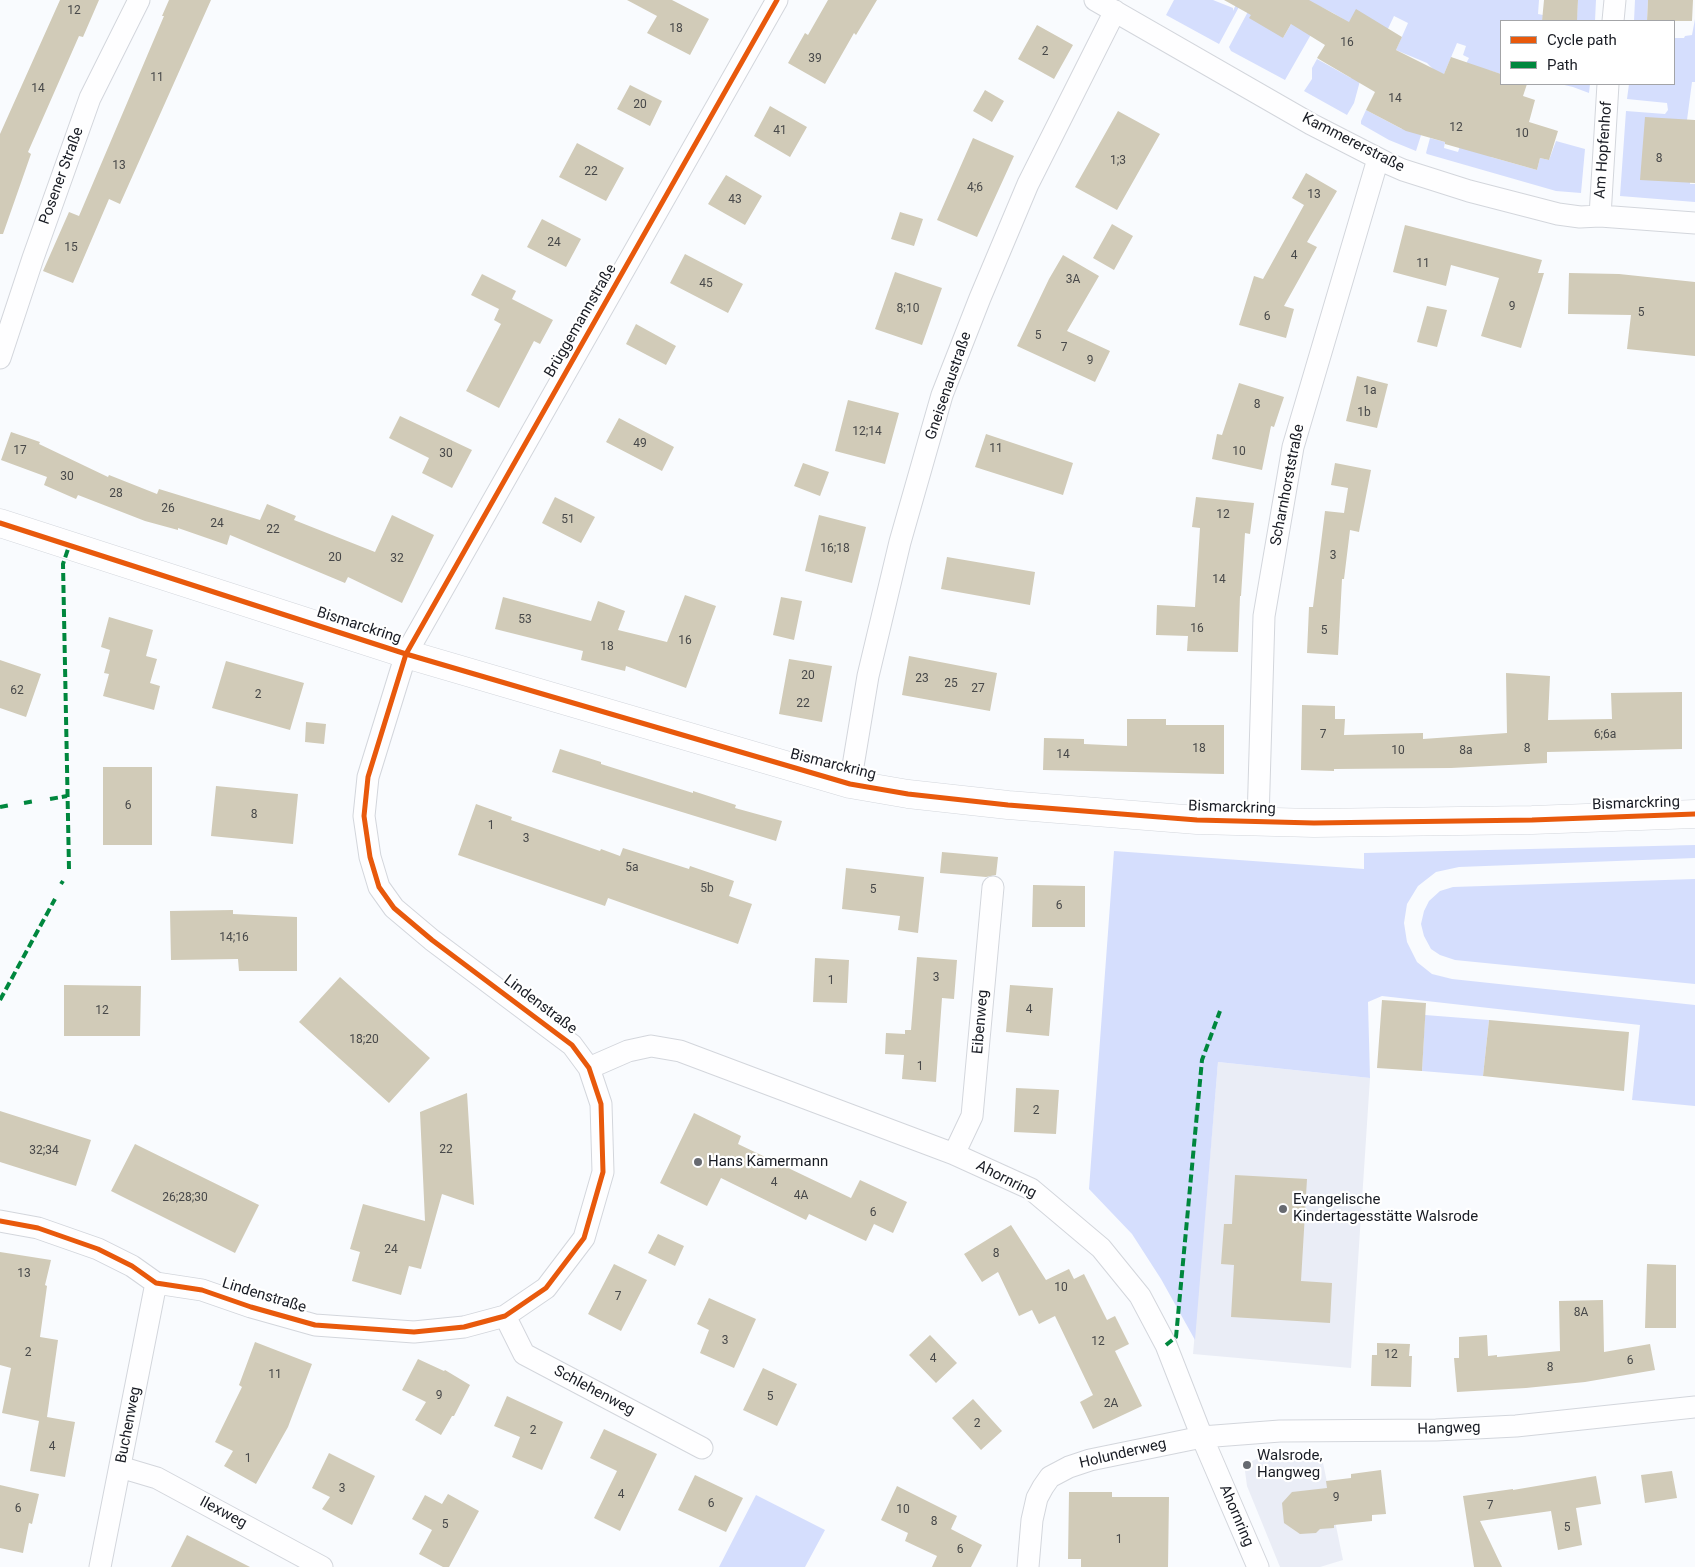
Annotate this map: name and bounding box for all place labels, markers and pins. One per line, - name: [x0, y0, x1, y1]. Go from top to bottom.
- place label: Hans Kamermann: [708, 1153, 828, 1171]
- marker: Hans Kamermann: [692, 1156, 704, 1168]
- place label: Evangelische Kindertagesstätte Walsrode: [1293, 1191, 1478, 1226]
- marker: Evangelische Kindertagesstätte Walsrode: [1277, 1203, 1289, 1215]
- place label: Walsrode, Hangweg: [1257, 1447, 1322, 1482]
- marker: Walsrode, Hangweg: [1241, 1459, 1253, 1471]

